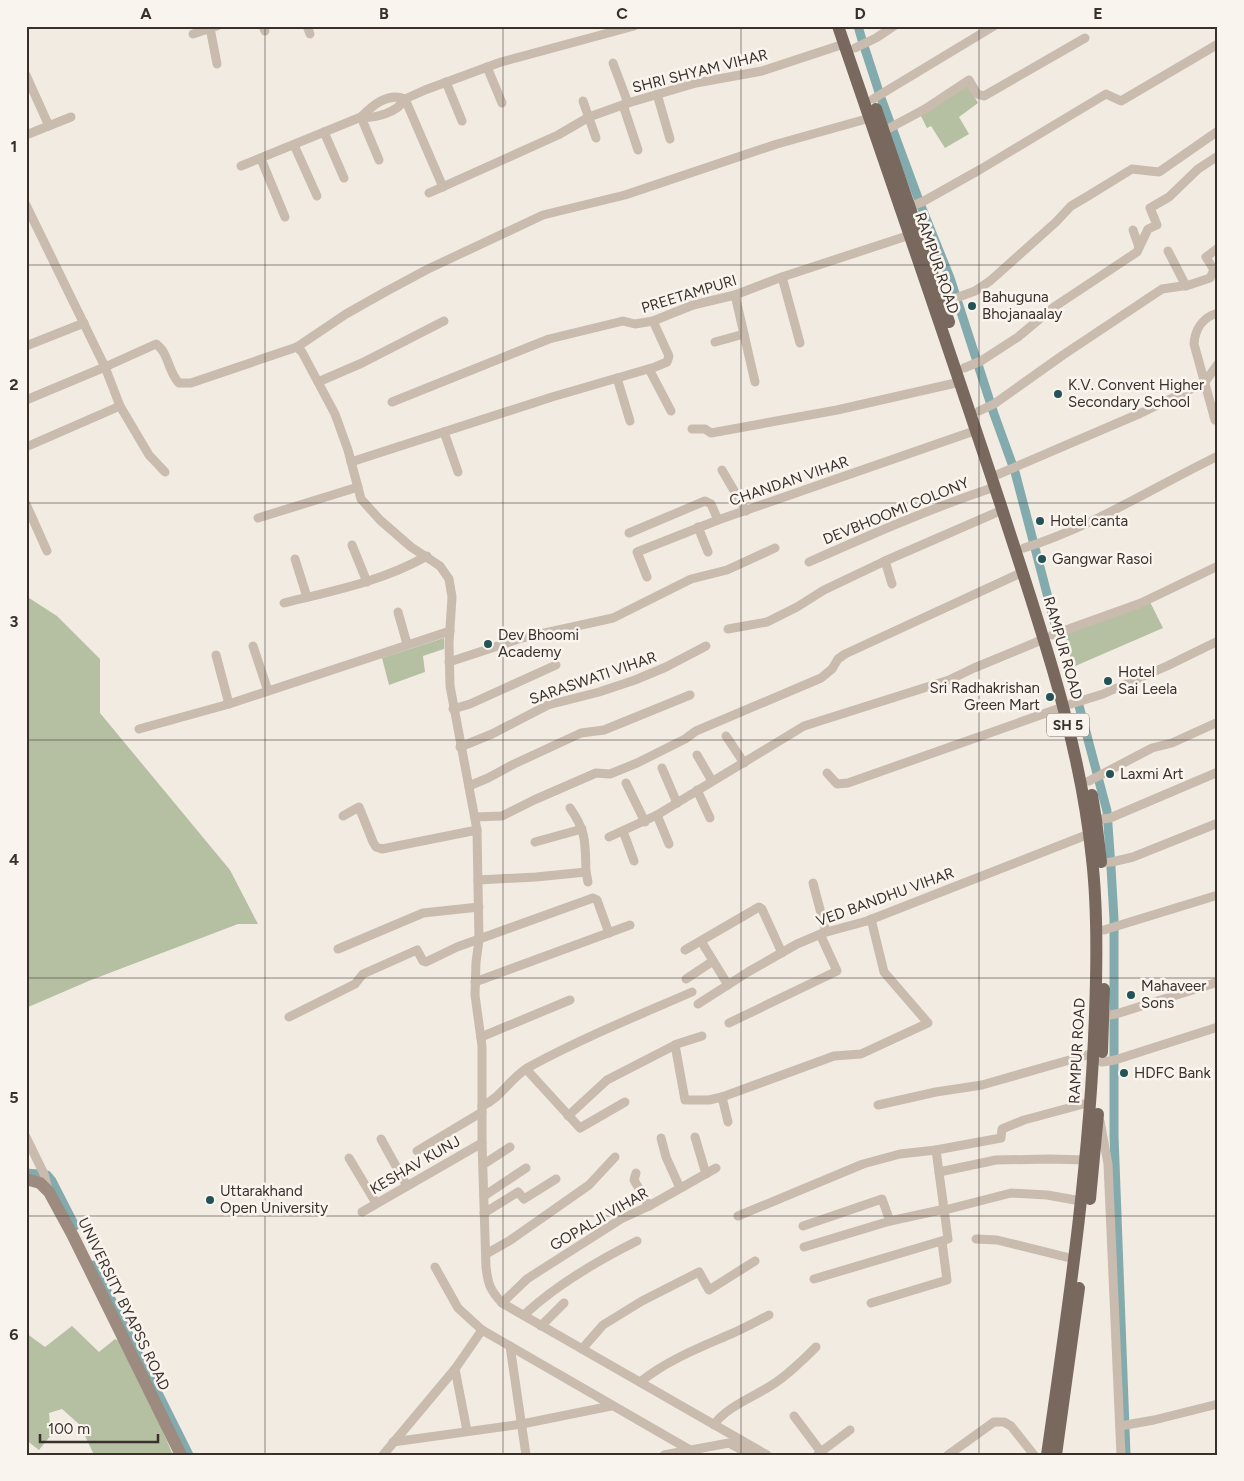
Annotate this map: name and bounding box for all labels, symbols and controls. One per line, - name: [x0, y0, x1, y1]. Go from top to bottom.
- text: A: [140, 4, 152, 23]
- text: B: [379, 4, 389, 23]
- text: C: [616, 4, 628, 23]
- text: D: [854, 4, 866, 23]
- text: E: [1093, 4, 1103, 23]
- street label: SHRI SHYAM VIHAR: [630, 45, 770, 97]
- text: 1: [11, 137, 17, 156]
- street label: RAMPUR ROAD: [911, 210, 963, 316]
- street label: PREETAMPURI: [639, 271, 739, 317]
- place label: Bahuguna Bhojanaalay: [982, 288, 1062, 323]
- marker: Bahuguna Bhojanaalay: [966, 300, 978, 312]
- text: 2: [9, 375, 19, 394]
- place label: K.V. Convent Higher Secondary School: [1068, 376, 1204, 411]
- marker: K.V. Convent Higher Secondary School: [1052, 388, 1064, 400]
- street label: CHANDAN VIHAR: [727, 452, 851, 510]
- street label: DEVBHOOMI COLONY: [820, 473, 972, 549]
- place label: Hotel canta: [1050, 512, 1128, 530]
- marker: Hotel canta: [1034, 515, 1046, 527]
- place label: Gangwar Rasoi: [1052, 550, 1152, 568]
- marker: Gangwar Rasoi: [1036, 553, 1048, 565]
- street label: RAMPUR ROAD: [1040, 594, 1086, 702]
- text: 3: [10, 612, 19, 631]
- place label: Dev Bhoomi Academy: [498, 626, 579, 661]
- marker: Dev Bhoomi Academy: [482, 638, 494, 650]
- street label: SARASWATI VIHAR: [527, 648, 659, 708]
- place label: Hotel Sai Leela: [1118, 663, 1177, 698]
- marker: Hotel Sai Leela: [1102, 675, 1114, 687]
- place label: Sri Radhakrishan Green Mart: [929, 679, 1040, 714]
- marker: Sri Radhakrishan Green Mart: [1044, 691, 1056, 703]
- road number: SH 5: [1047, 714, 1089, 736]
- place label: Laxmi Art: [1120, 765, 1184, 783]
- marker: Laxmi Art: [1104, 768, 1116, 780]
- text: 4: [9, 850, 19, 869]
- street label: VED BANDHU VIHAR: [814, 864, 956, 930]
- place label: Mahaveer Sons: [1141, 977, 1206, 1012]
- marker: Mahaveer Sons: [1125, 989, 1137, 1001]
- street label: RAMPUR ROAD: [1065, 998, 1089, 1104]
- place label: HDFC Bank: [1134, 1064, 1211, 1082]
- marker: HDFC Bank: [1118, 1067, 1130, 1079]
- text: 5: [9, 1088, 19, 1107]
- street label: KESHAV KUNJ: [367, 1132, 463, 1198]
- place label: Uttarakhand Open University: [220, 1182, 328, 1217]
- street label: GOPALJI VIHAR: [547, 1184, 651, 1254]
- marker: Uttarakhand Open University: [204, 1194, 216, 1206]
- street label: UNIVERSITY BYAPSS ROAD: [74, 1215, 174, 1393]
- text: 6: [9, 1325, 19, 1344]
- scale bar: [40, 1411, 158, 1443]
- text: 100 m: [48, 1420, 90, 1438]

